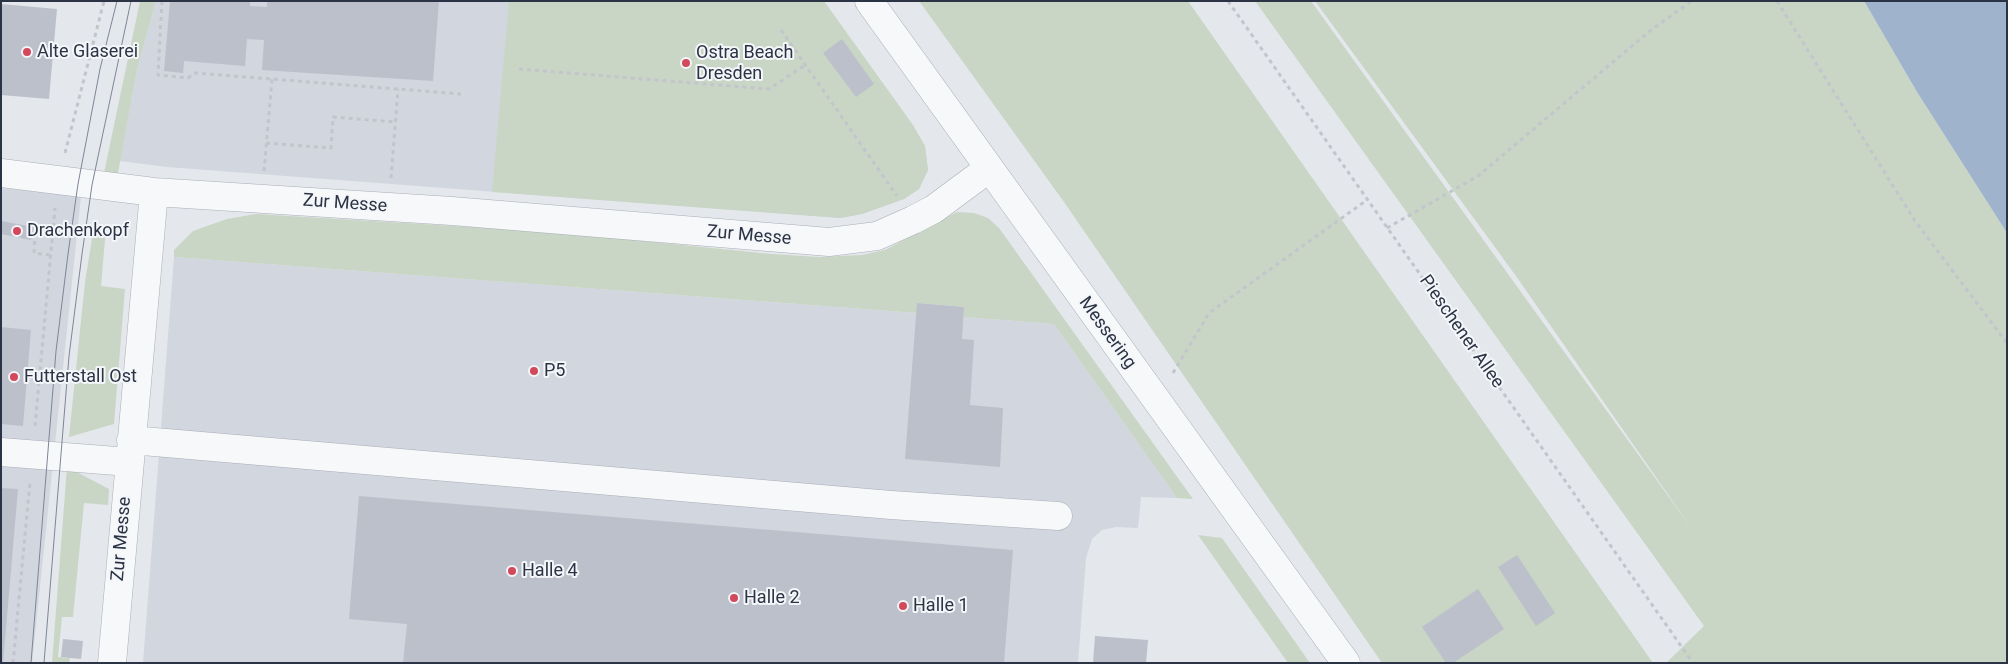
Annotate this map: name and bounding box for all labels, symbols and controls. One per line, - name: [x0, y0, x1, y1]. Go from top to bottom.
- place label: Alte Glaserei: [37, 41, 138, 63]
- place label: Ostra Beach Dresden: [696, 42, 793, 84]
- marker: Alte Glaserei: [21, 46, 33, 58]
- marker: Ostra Beach Dresden: [680, 57, 692, 69]
- street label: Zur Messe: [302, 190, 388, 218]
- place label: Drachenkopf: [27, 220, 129, 242]
- street label: Zur Messe: [706, 222, 792, 250]
- marker: Drachenkopf: [11, 225, 23, 237]
- street label: Pieschener Allee: [1414, 271, 1508, 393]
- street label: Messering: [1074, 293, 1140, 373]
- place label: P5: [544, 360, 565, 382]
- marker: P5: [528, 365, 540, 377]
- place label: Futterstall Ost: [24, 366, 137, 388]
- marker: Futterstall Ost: [8, 371, 20, 383]
- street label: Zur Messe: [108, 496, 136, 582]
- place label: Halle 4: [522, 560, 578, 582]
- marker: Halle 4: [506, 565, 518, 577]
- place label: Halle 2: [744, 587, 800, 609]
- marker: Halle 2: [728, 592, 740, 604]
- place label: Halle 1: [913, 595, 969, 617]
- marker: Halle 1: [897, 600, 909, 612]

